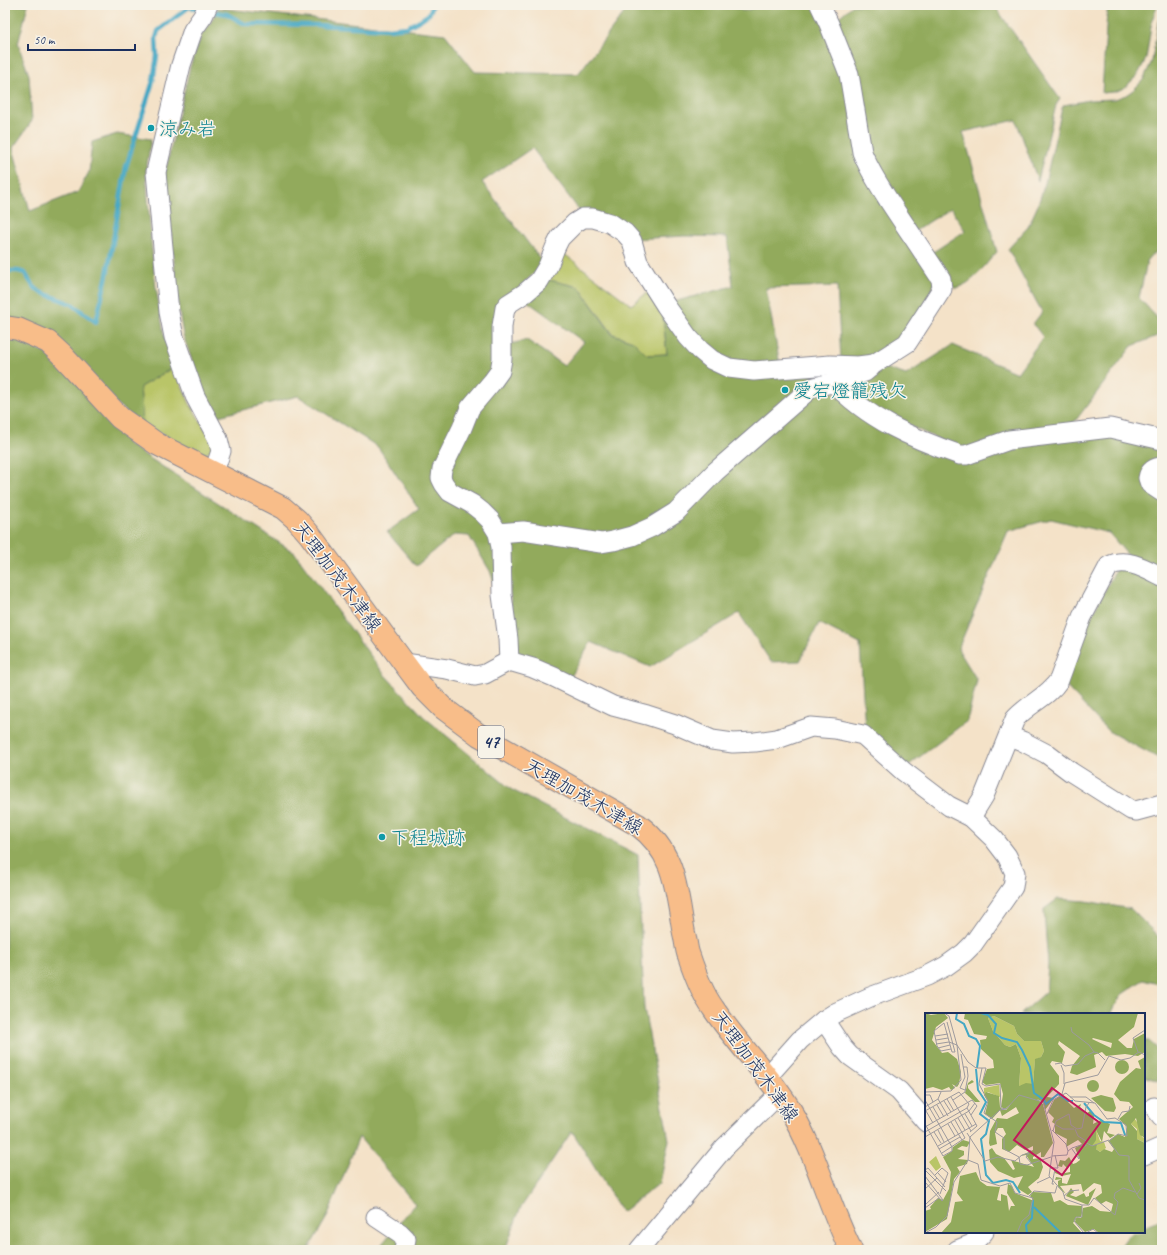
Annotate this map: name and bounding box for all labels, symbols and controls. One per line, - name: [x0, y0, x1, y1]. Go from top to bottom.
- scale bar: [28, 26, 135, 52]
- text: 50 m: [34, 32, 56, 48]
- place label: 涼み岩: [159, 117, 216, 141]
- marker: 涼み岩: [146, 123, 156, 133]
- place label: 愛宕燈籠残欠: [793, 379, 907, 403]
- marker: 愛宕燈籠残欠: [780, 385, 790, 395]
- street label: 天理加茂木津線: [288, 516, 387, 637]
- road number: 47: [478, 726, 504, 758]
- street label: 天理加茂木津線: [520, 753, 647, 841]
- place label: 下程城跡: [390, 826, 466, 850]
- marker: 下程城跡: [377, 832, 387, 842]
- street label: 天理加茂木津線: [706, 1006, 804, 1127]
- inset map: [925, 1013, 1145, 1233]

